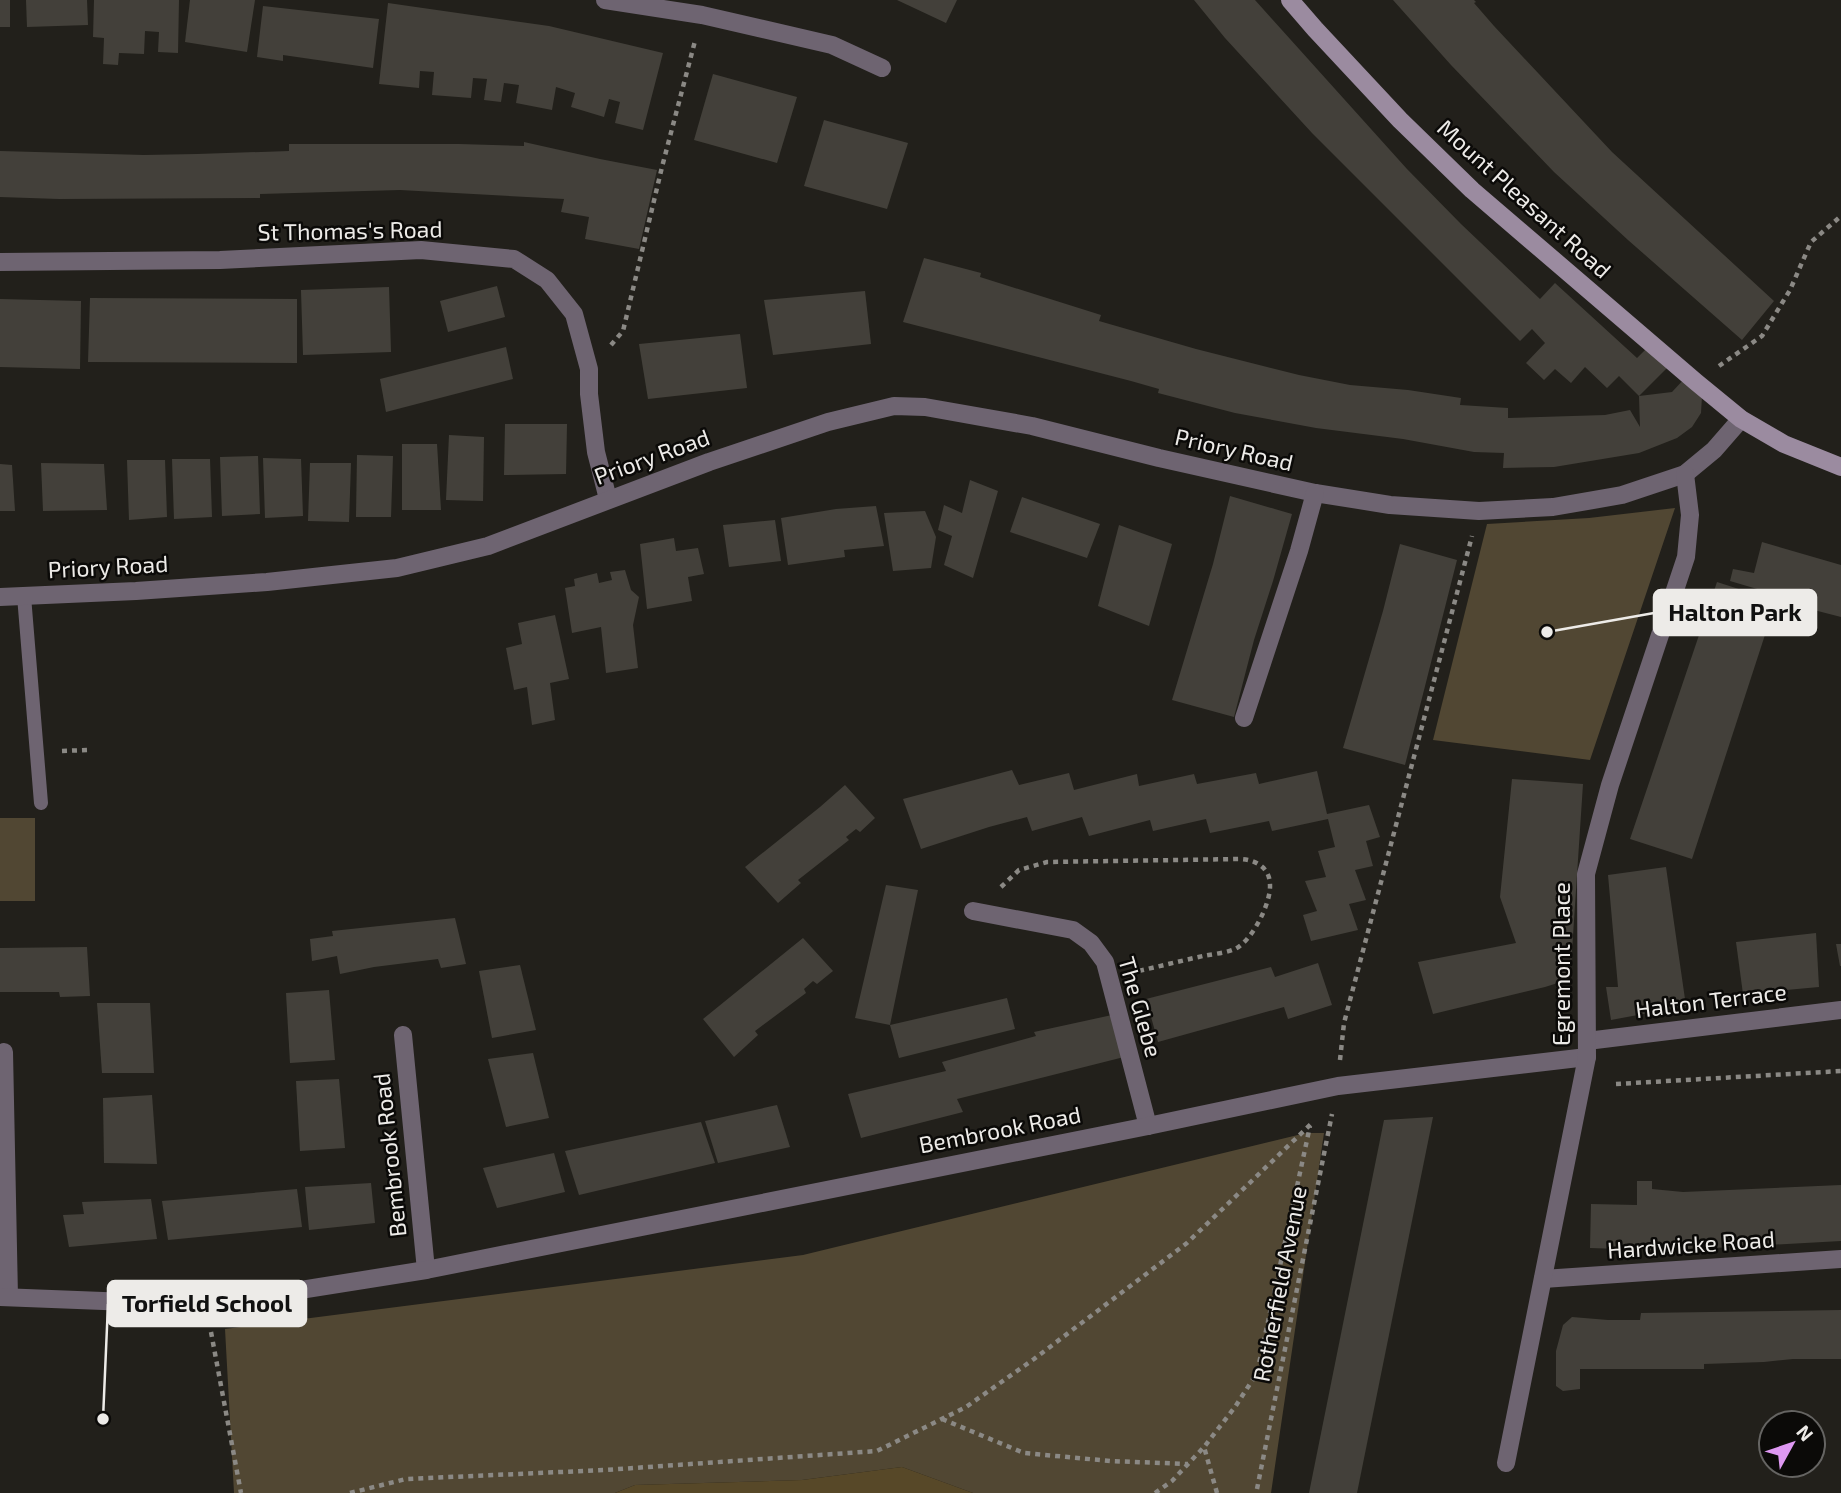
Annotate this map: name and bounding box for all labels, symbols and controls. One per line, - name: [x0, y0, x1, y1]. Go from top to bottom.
- street label: Mount Pleasant Road: [1432, 113, 1617, 283]
- street label: St Thomas's Road: [257, 214, 443, 246]
- street label: Priory Road: [590, 422, 713, 490]
- street label: Priory Road: [1172, 422, 1296, 476]
- street label: Priory Road: [47, 549, 169, 583]
- callout: Halton Park: [1654, 590, 1816, 635]
- text: Halton Park: [1668, 597, 1802, 626]
- street label: Egremont Place: [1547, 882, 1575, 1046]
- street label: The Glebe: [1113, 953, 1169, 1060]
- street label: Halton Terrace: [1634, 977, 1788, 1023]
- street label: Bembrook Road: [366, 1072, 412, 1238]
- street label: Bembrook Road: [916, 1100, 1083, 1158]
- street label: Rotherfield Avenue: [1246, 1184, 1312, 1384]
- street label: Hardwicke Road: [1606, 1224, 1776, 1264]
- callout: Torfield School: [108, 1281, 306, 1326]
- text: Torfield School: [122, 1288, 292, 1317]
- north arrow: [1757, 1409, 1827, 1479]
- text: N: [1792, 1420, 1819, 1445]

